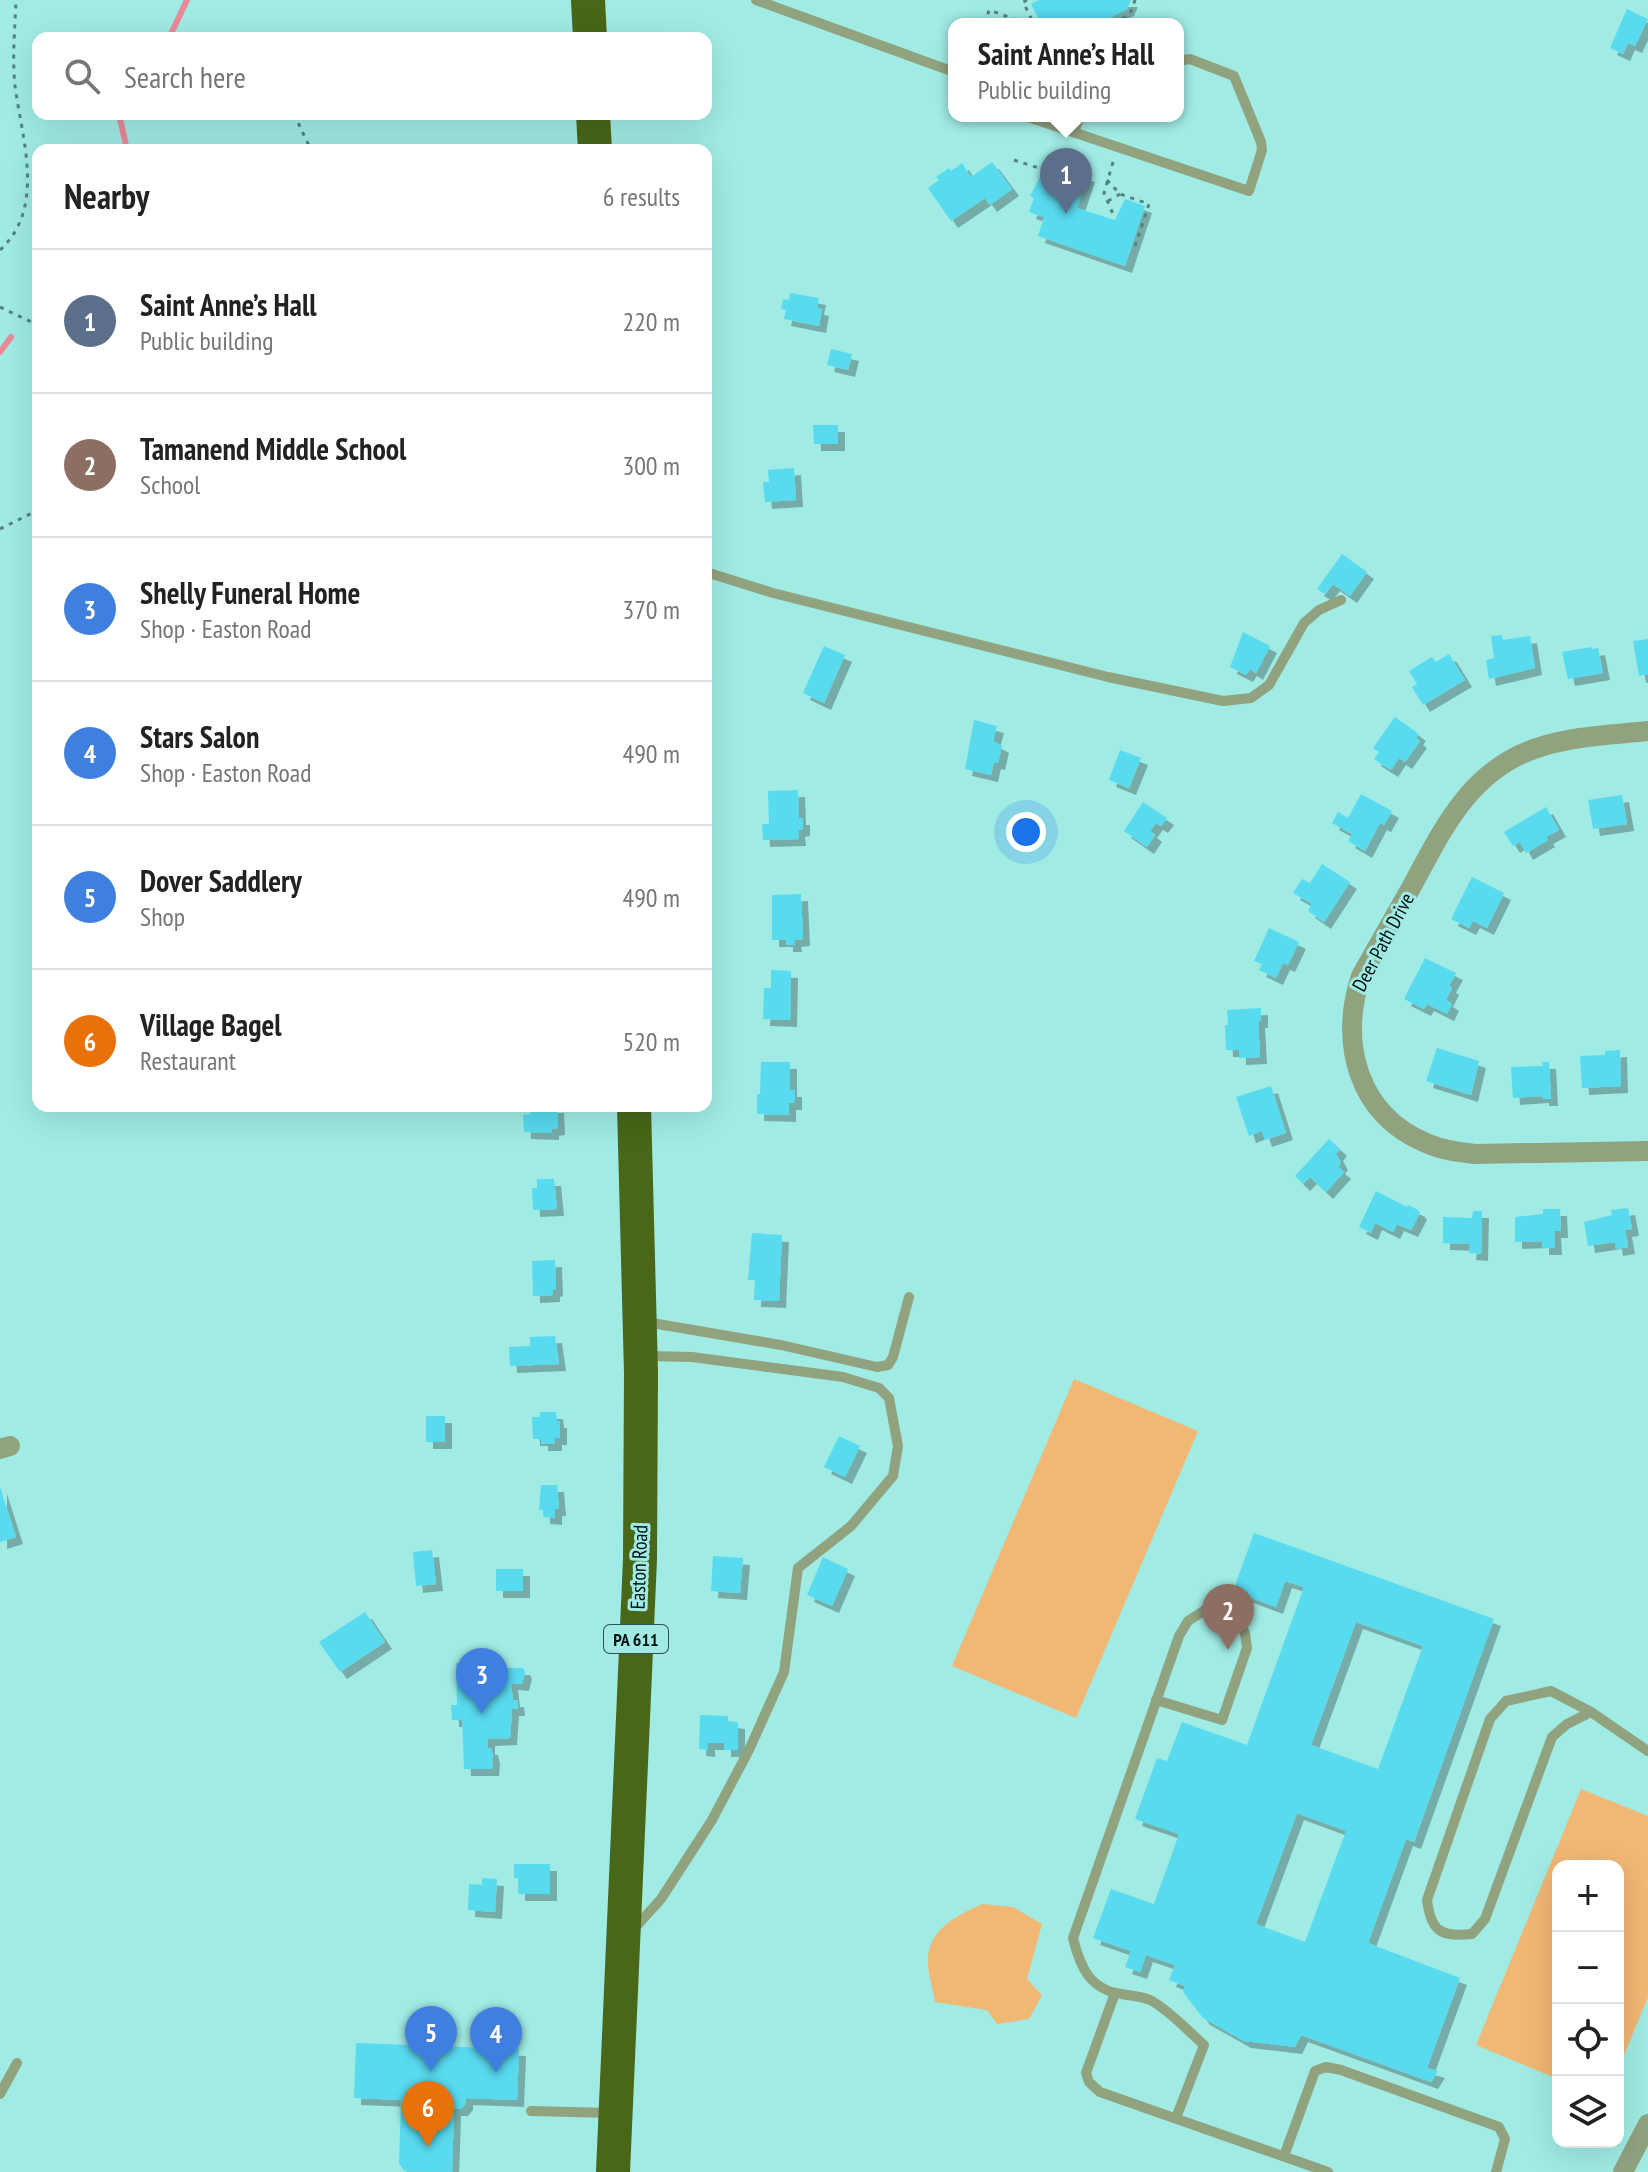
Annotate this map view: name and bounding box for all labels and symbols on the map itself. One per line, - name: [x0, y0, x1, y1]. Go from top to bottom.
- pin: 1: [1040, 148, 1092, 214]
- your location: [1006, 812, 1046, 852]
- street label: Deer Path Drive: [1346, 888, 1420, 996]
- street label: Easton Road: [625, 1524, 653, 1610]
- pin: 2: [1202, 1584, 1254, 1650]
- road number: PA 611: [604, 1625, 668, 1653]
- pin: 3: [456, 1648, 508, 1714]
- pin: 5: [405, 2006, 457, 2072]
- pin: 4: [470, 2007, 522, 2073]
- pin: 6: [402, 2081, 454, 2147]

